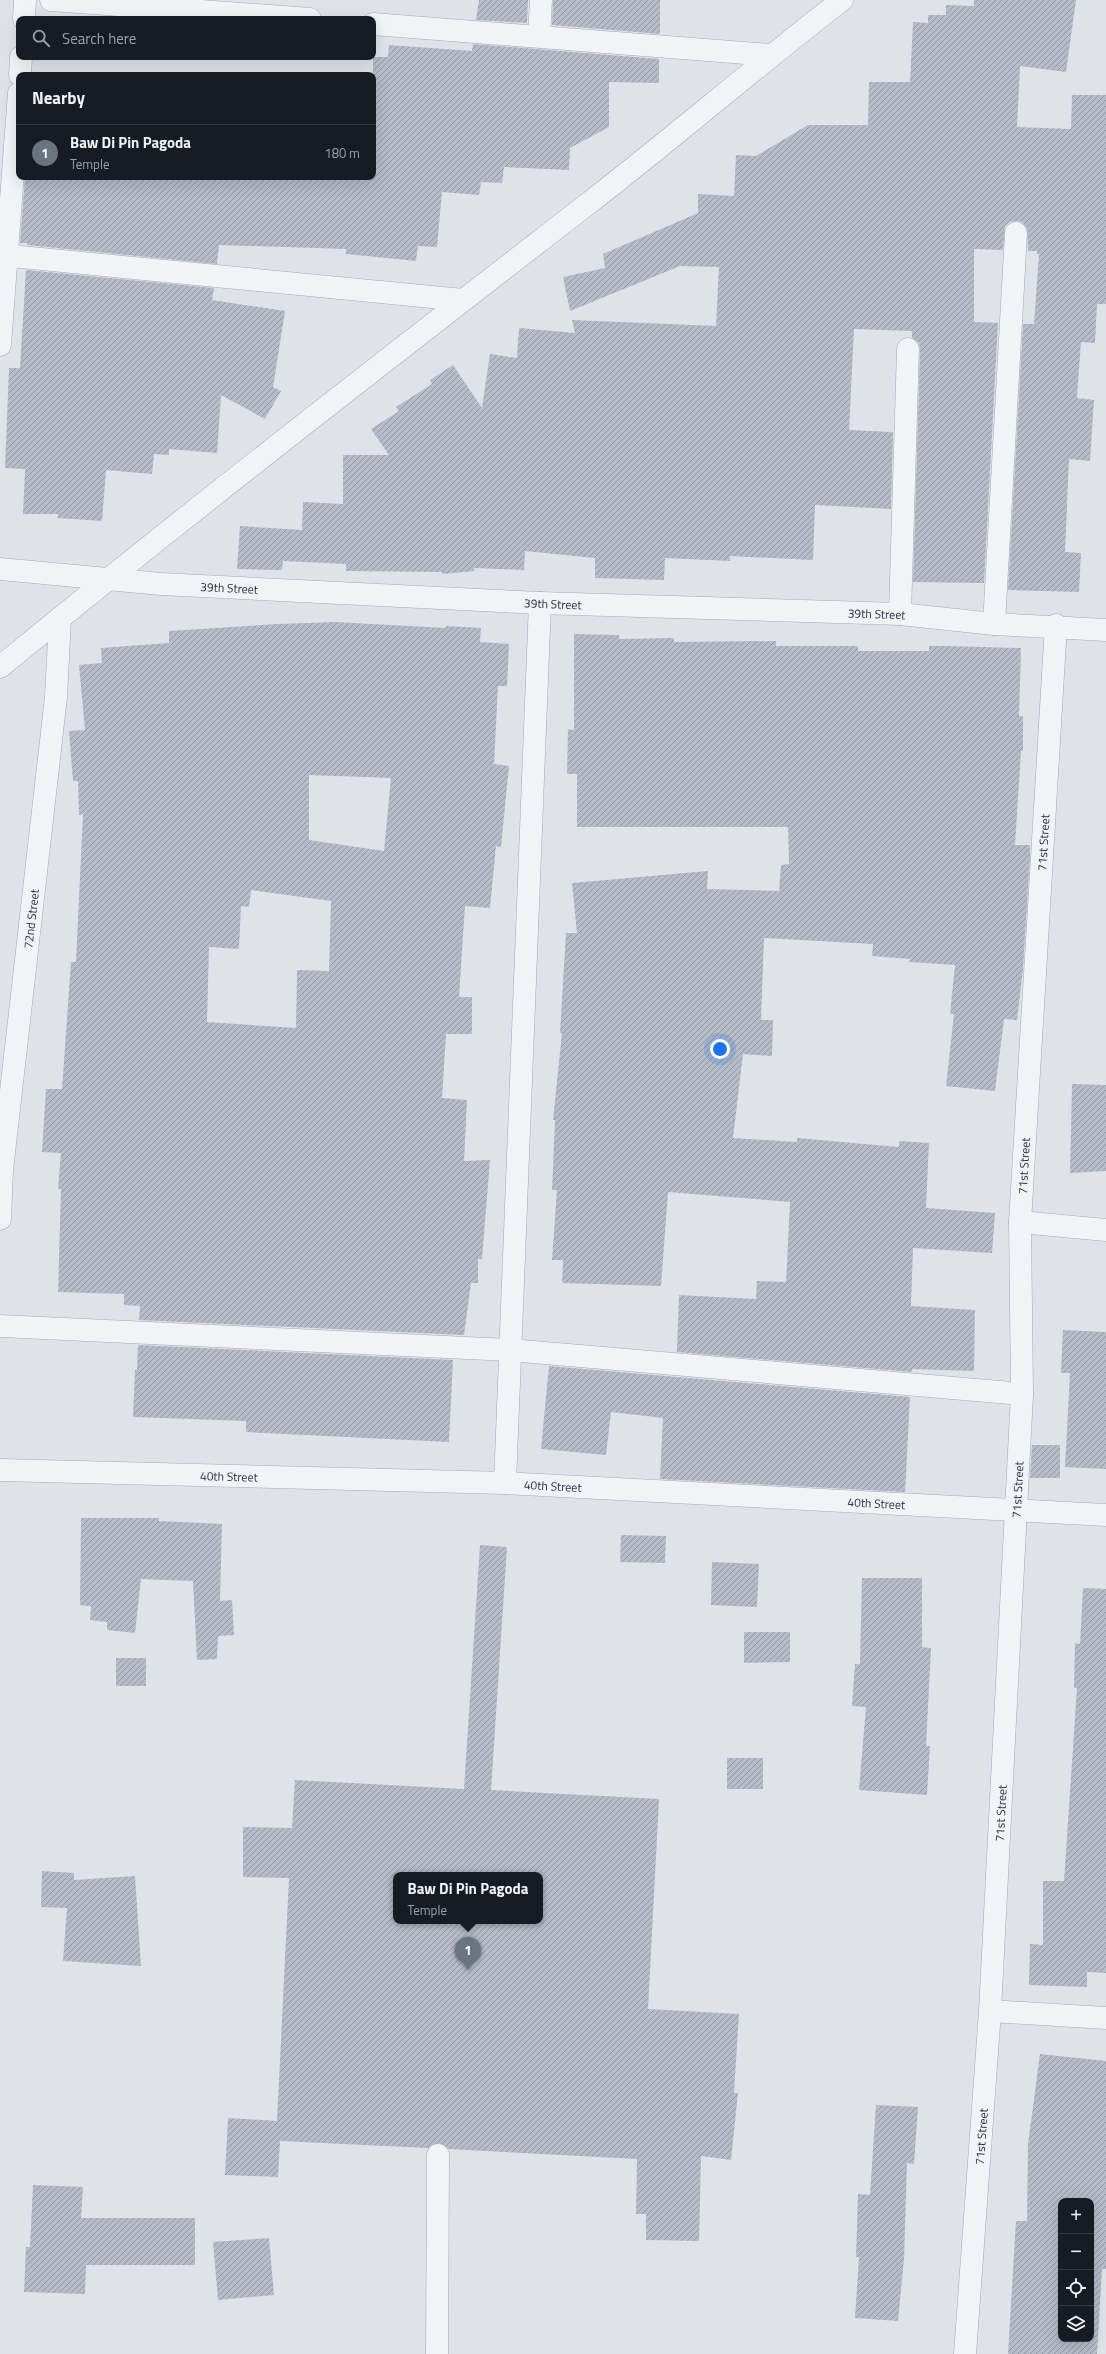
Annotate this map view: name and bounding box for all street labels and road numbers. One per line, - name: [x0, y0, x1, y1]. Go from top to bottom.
- street label: 39th Street: [200, 576, 259, 598]
- street label: 39th Street: [523, 593, 583, 614]
- street label: 39th Street: [848, 603, 907, 624]
- street label: 71st Street: [1032, 813, 1054, 871]
- street label: 72nd Street: [18, 887, 44, 950]
- street label: 71st Street: [1012, 1136, 1035, 1195]
- street label: 71st Street: [1006, 1460, 1028, 1519]
- street label: 40th Street: [200, 1466, 259, 1486]
- street label: 40th Street: [523, 1475, 583, 1497]
- street label: 40th Street: [847, 1492, 906, 1514]
- street label: 71st Street: [989, 1783, 1011, 1842]
- street label: 71st Street: [969, 2107, 992, 2166]

